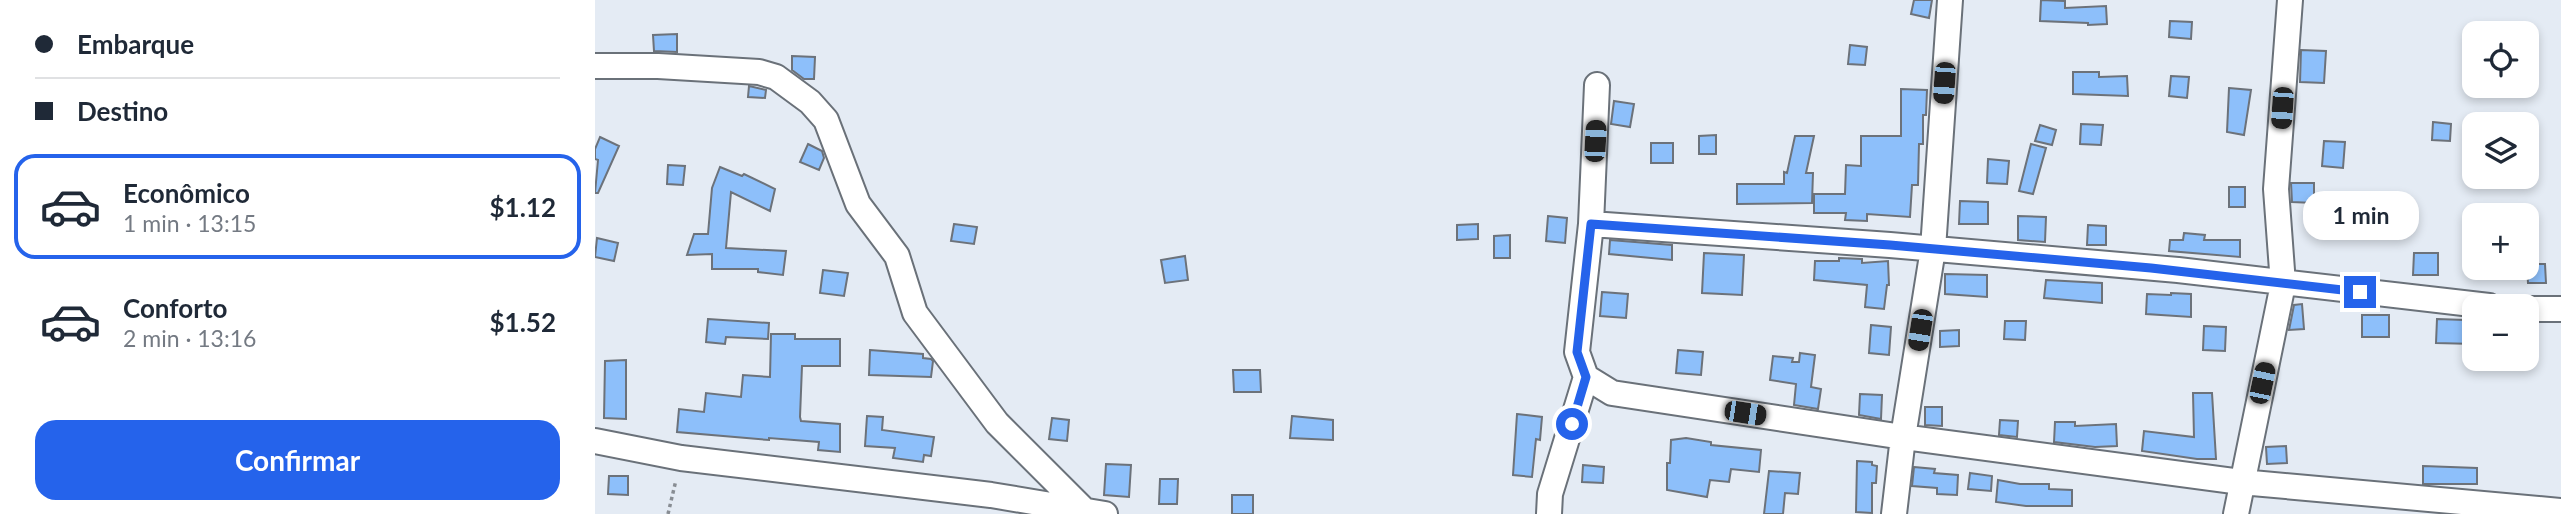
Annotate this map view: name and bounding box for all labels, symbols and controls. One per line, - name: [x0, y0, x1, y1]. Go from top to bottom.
- map controls: [2462, 21, 2539, 371]
- button: locate: [2462, 21, 2539, 98]
- text: Embarque: [77, 28, 194, 60]
- car: [1933, 61, 1956, 105]
- car: [2271, 86, 2294, 130]
- text: Destino: [77, 95, 168, 127]
- button: layers: [2462, 112, 2539, 189]
- car: [1584, 119, 1607, 163]
- icon: car: [39, 175, 102, 238]
- text: Econômico: [123, 177, 250, 209]
- callout: 1 min: [2302, 190, 2418, 240]
- text: $1.12: [490, 191, 556, 223]
- text: 1 min: [2332, 201, 2390, 229]
- button: +: [2462, 203, 2539, 280]
- text: 1 min · 13:15: [123, 209, 256, 237]
- route end: [2344, 276, 2376, 308]
- icon: car: [39, 290, 102, 353]
- text: Conforto: [123, 292, 227, 324]
- button: −: [2462, 294, 2539, 371]
- text: $1.52: [490, 306, 556, 338]
- car: [1907, 308, 1934, 352]
- text: 2 min · 13:16: [123, 324, 256, 352]
- car: [2248, 360, 2277, 406]
- car: [1723, 399, 1768, 427]
- route start: [1556, 408, 1588, 440]
- button: Confirmar: [35, 420, 560, 500]

